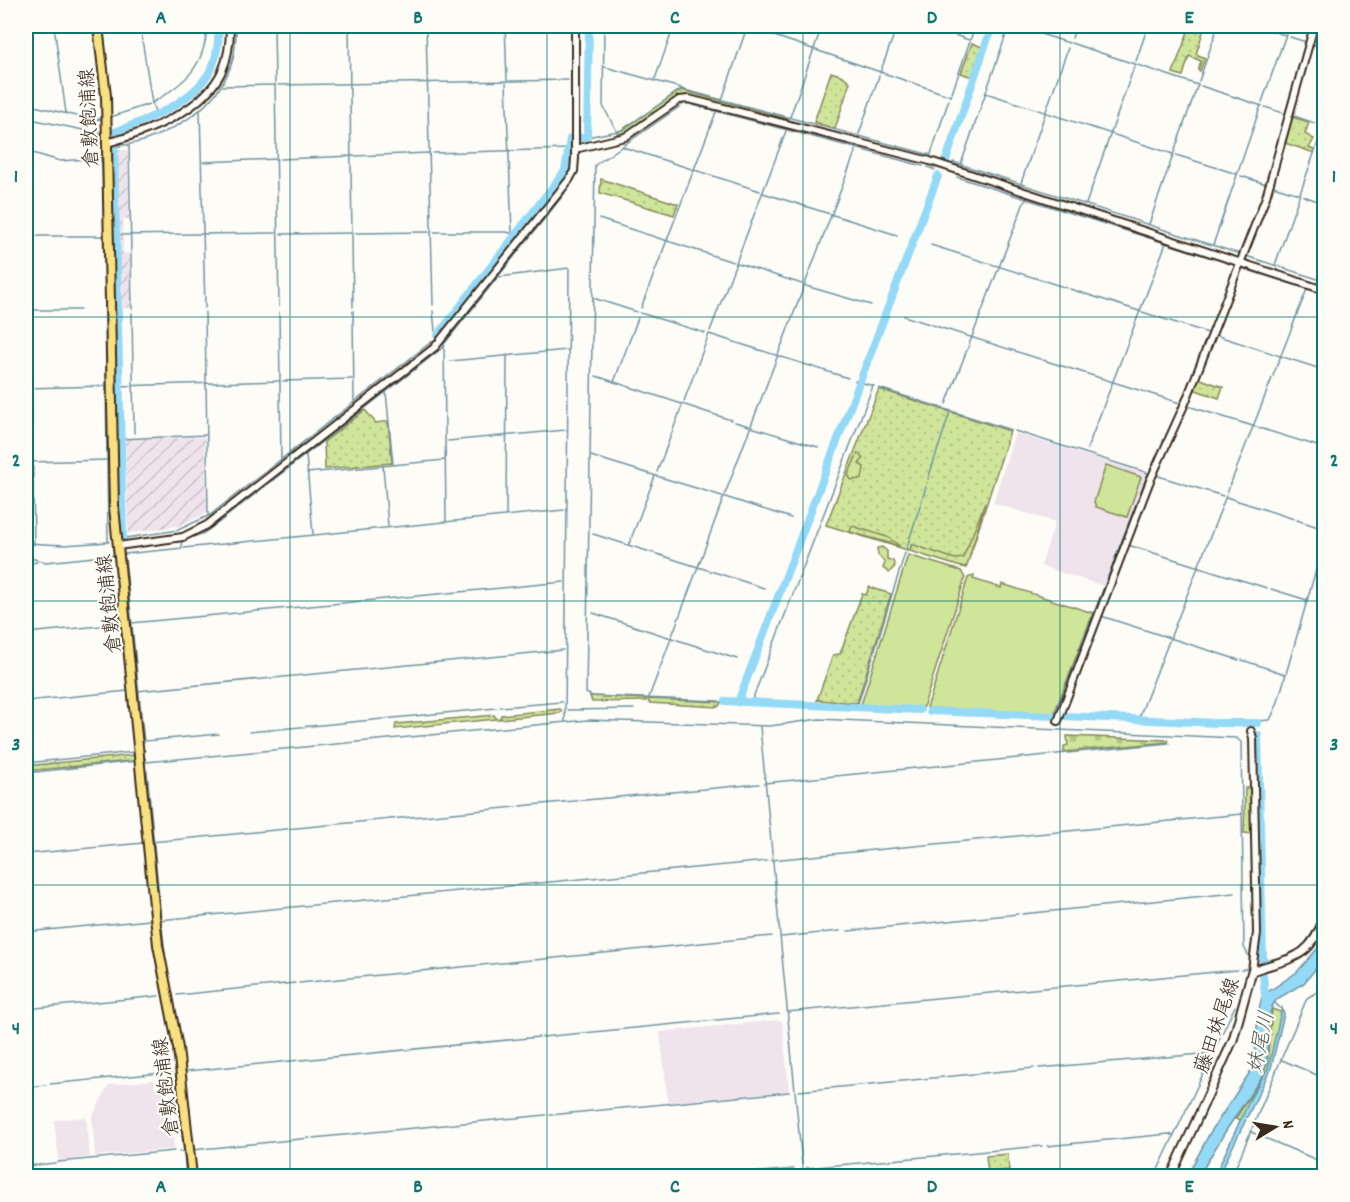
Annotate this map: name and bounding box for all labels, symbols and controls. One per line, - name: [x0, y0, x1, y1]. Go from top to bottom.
- text: A: [156, 5, 167, 33]
- text: B: [413, 5, 423, 33]
- text: C: [670, 5, 680, 33]
- text: D: [927, 5, 938, 33]
- text: E: [1184, 5, 1194, 33]
- street label: 倉敷飽浦線: [74, 67, 108, 169]
- text: 1: [14, 164, 18, 192]
- text: 1: [1332, 164, 1336, 192]
- text: 2: [12, 448, 20, 476]
- text: 2: [1330, 448, 1338, 476]
- street label: 倉敷飽浦線: [92, 552, 130, 655]
- text: 3: [12, 732, 20, 760]
- text: 3: [1330, 732, 1338, 760]
- street label: 藤田妹尾線: [1189, 974, 1248, 1078]
- water label: 妹尾川: [1242, 1009, 1284, 1077]
- text: 4: [12, 1016, 20, 1044]
- text: 4: [1330, 1016, 1338, 1044]
- street label: 倉敷飽浦線: [148, 1035, 188, 1138]
- north arrow: [1245, 1097, 1305, 1157]
- text: N: [1275, 1119, 1299, 1131]
- text: A: [156, 1174, 167, 1202]
- text: B: [413, 1174, 423, 1202]
- text: C: [670, 1174, 680, 1202]
- text: D: [927, 1174, 938, 1202]
- text: E: [1184, 1174, 1194, 1202]

